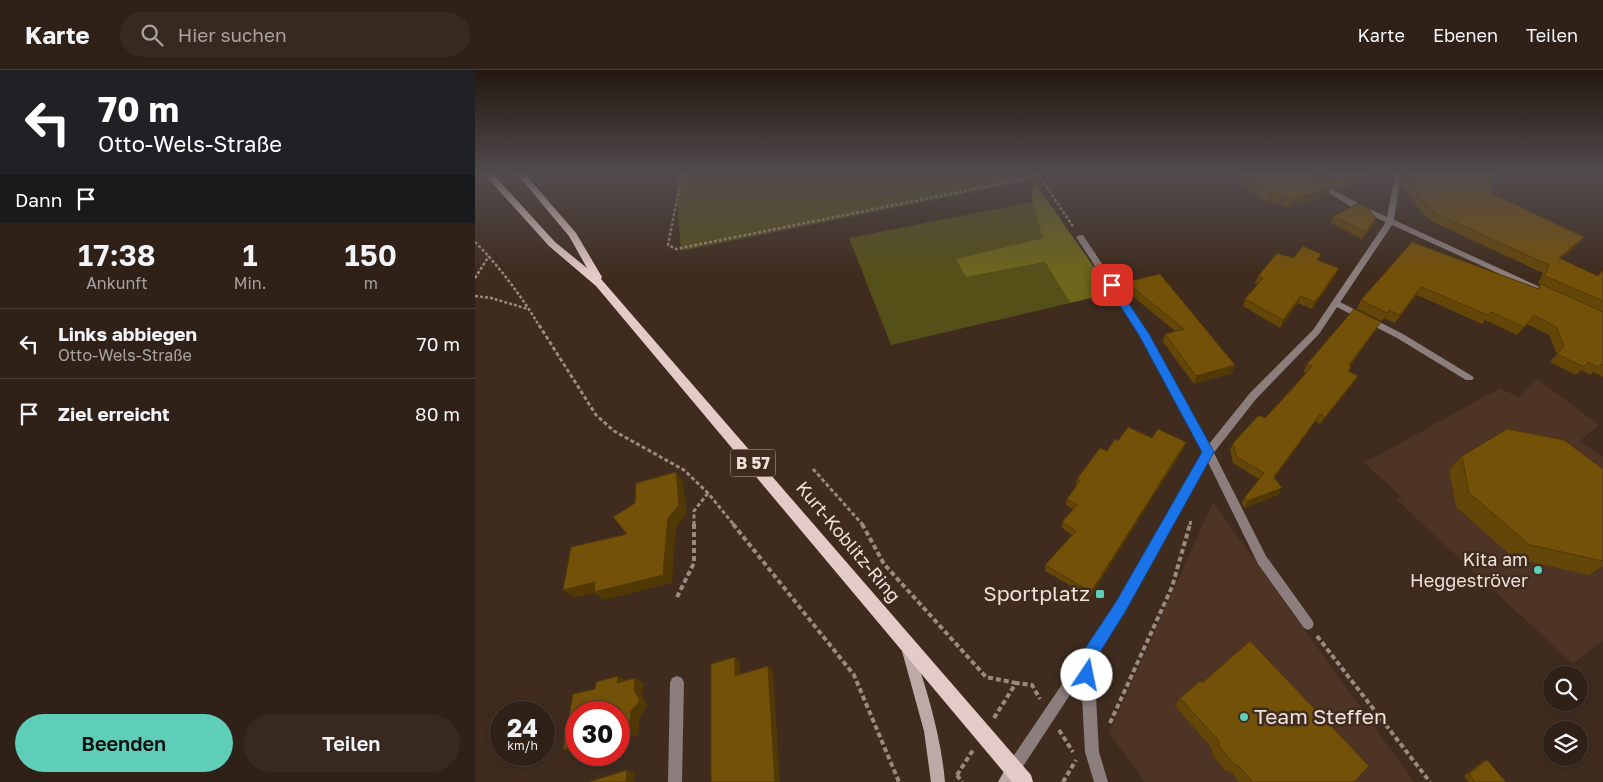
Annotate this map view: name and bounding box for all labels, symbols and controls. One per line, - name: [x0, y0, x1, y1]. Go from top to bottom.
- search box: [120, 12, 470, 57]
- text: Karte: [25, 20, 90, 49]
- icon: search: [138, 21, 166, 49]
- text: Hier suchen: [178, 23, 287, 46]
- text: Karte: [1358, 24, 1405, 46]
- text: Ebenen: [1433, 24, 1498, 46]
- text: Teilen: [1526, 24, 1578, 46]
- text: 70 m: [98, 88, 179, 130]
- icon: left: [15, 90, 80, 155]
- text: Otto-Wels-Straße: [98, 130, 282, 157]
- icon: arrive: [72, 185, 100, 213]
- text: Dann: [15, 188, 62, 211]
- text: 17:38: [78, 237, 156, 273]
- text: 1: [243, 237, 258, 273]
- text: 150: [345, 237, 397, 273]
- pin: [1091, 264, 1133, 306]
- icon: arrive: [1098, 271, 1126, 299]
- text: Ankunft: [86, 273, 148, 293]
- text: Min.: [234, 273, 267, 293]
- text: m: [364, 273, 378, 293]
- text: Links abbiegen: [58, 322, 197, 345]
- icon: left: [15, 330, 43, 358]
- text: 70 m: [417, 332, 460, 355]
- text: Otto-Wels-Straße: [58, 345, 192, 365]
- icon: arrive: [15, 400, 43, 428]
- text: Ziel erreicht: [58, 402, 170, 425]
- text: 80 m: [415, 402, 460, 425]
- road number: B 57: [731, 449, 775, 476]
- street label: Kurt-Koblitz-Ring: [792, 476, 906, 606]
- place label: Kita am Heggeströver: [1410, 548, 1528, 591]
- marker: Kita am Heggeströver: [1532, 564, 1544, 576]
- place label: Sportplatz: [983, 580, 1090, 606]
- marker: Sportplatz: [1094, 588, 1106, 600]
- position arrow: [1060, 648, 1112, 700]
- map controls: [1543, 666, 1588, 766]
- button: search: [1543, 666, 1588, 711]
- speed limit sign: 30: [565, 701, 630, 766]
- place label: Team Steffen: [1254, 703, 1387, 729]
- marker: Team Steffen: [1238, 711, 1250, 723]
- text: 24: [507, 712, 538, 743]
- button: Beenden: [15, 714, 233, 772]
- button: Teilen: [243, 714, 460, 772]
- button: layers: [1543, 721, 1588, 766]
- text: km/h: [507, 738, 538, 753]

